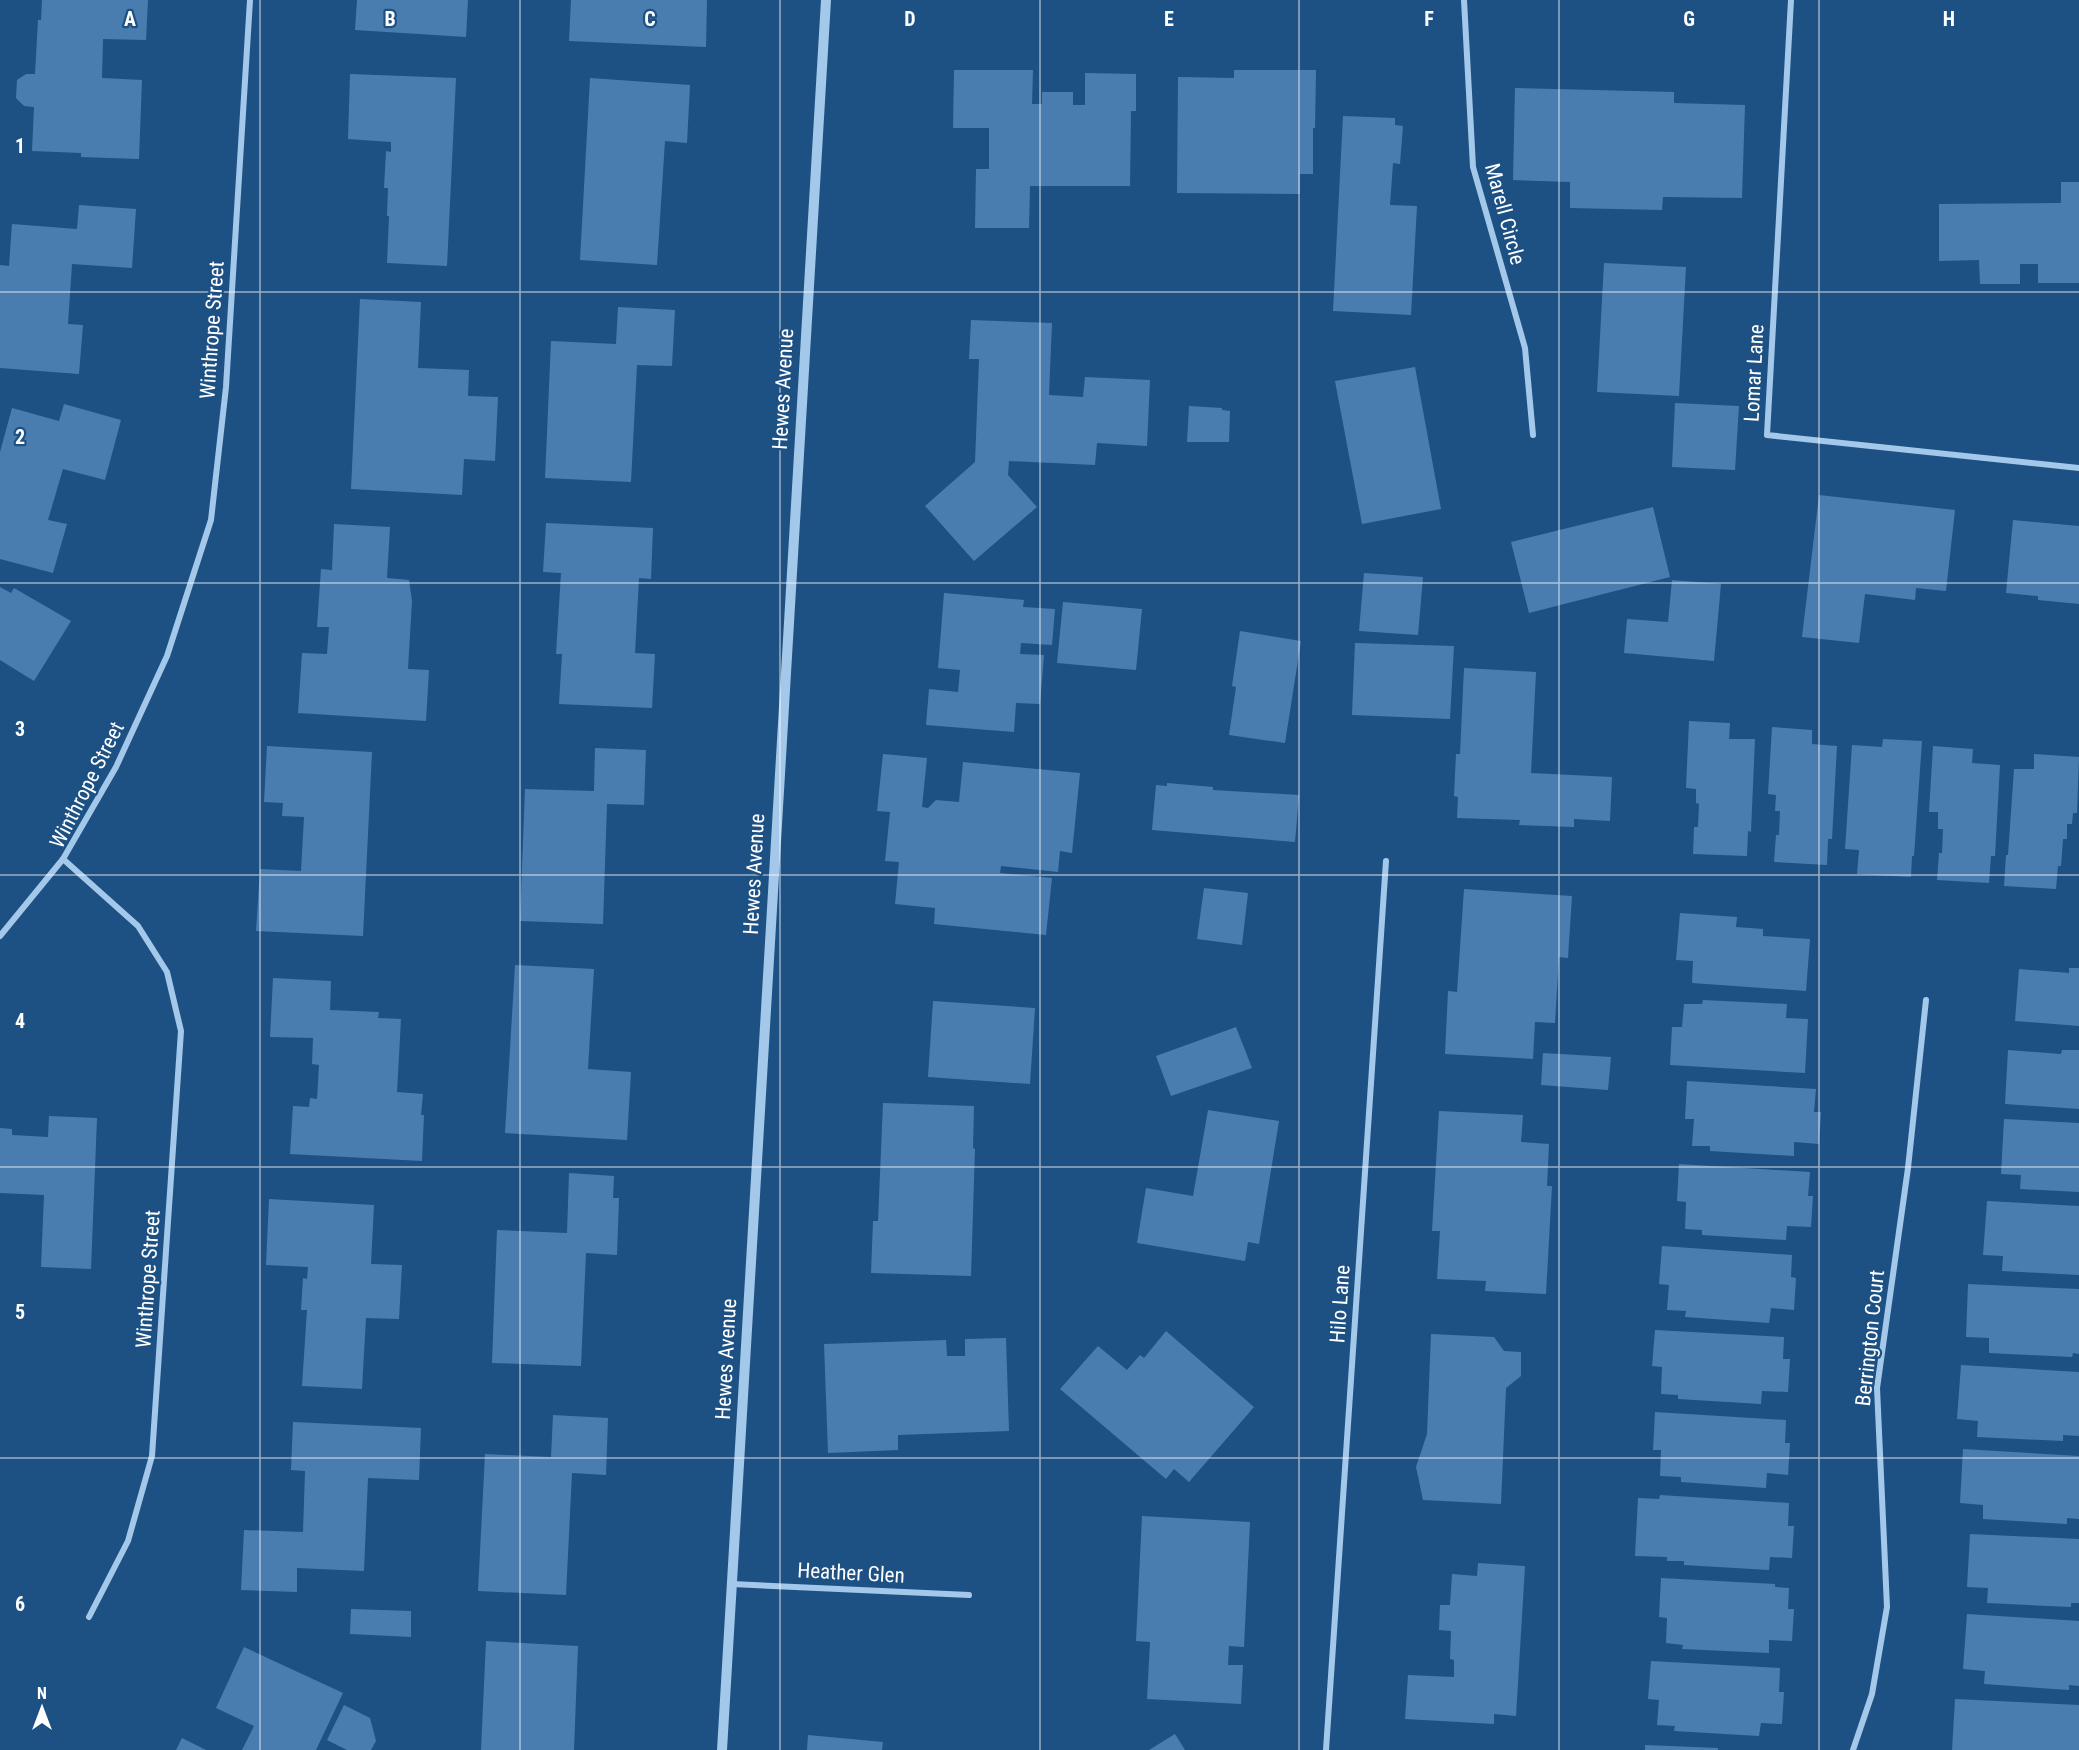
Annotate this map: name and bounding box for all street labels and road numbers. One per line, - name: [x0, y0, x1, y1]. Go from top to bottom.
- street label: Marell Circle: [1480, 161, 1530, 267]
- street label: Winthrope Street: [195, 260, 229, 400]
- street label: Lomar Lane: [1739, 323, 1769, 422]
- street label: Hewes Avenue: [768, 328, 798, 450]
- street label: Winthrope Street: [45, 718, 129, 852]
- street label: Hewes Avenue: [739, 813, 769, 935]
- street label: Winthrope Street: [131, 1209, 165, 1349]
- street label: Hilo Lane: [1325, 1264, 1355, 1344]
- street label: Berrington Court: [1851, 1269, 1889, 1407]
- street label: Hewes Avenue: [711, 1298, 741, 1420]
- street label: Heather Glen: [797, 1558, 905, 1588]

